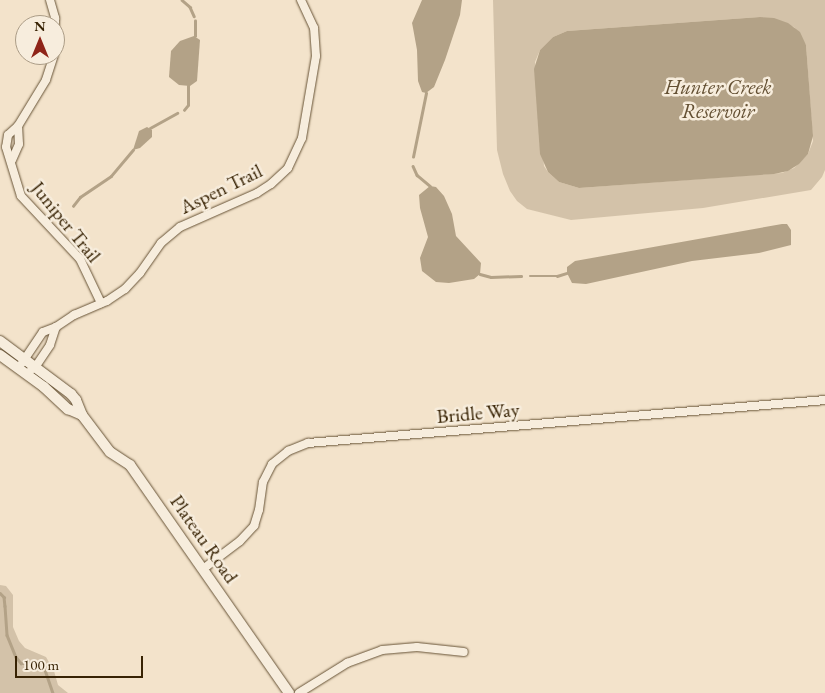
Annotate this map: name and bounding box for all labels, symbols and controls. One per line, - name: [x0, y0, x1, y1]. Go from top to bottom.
- north arrow: [15, 15, 65, 65]
- text: N: [34, 17, 46, 35]
- water label: Hunter Creek Reservoir: [664, 74, 772, 124]
- street label: Aspen Trail: [176, 159, 266, 219]
- street label: Juniper Trail: [26, 177, 106, 267]
- street label: Bridle Way: [436, 397, 520, 429]
- street label: Plateau Road: [165, 490, 243, 588]
- scale bar: [18, 646, 145, 678]
- text: 100 m: [23, 655, 59, 674]

